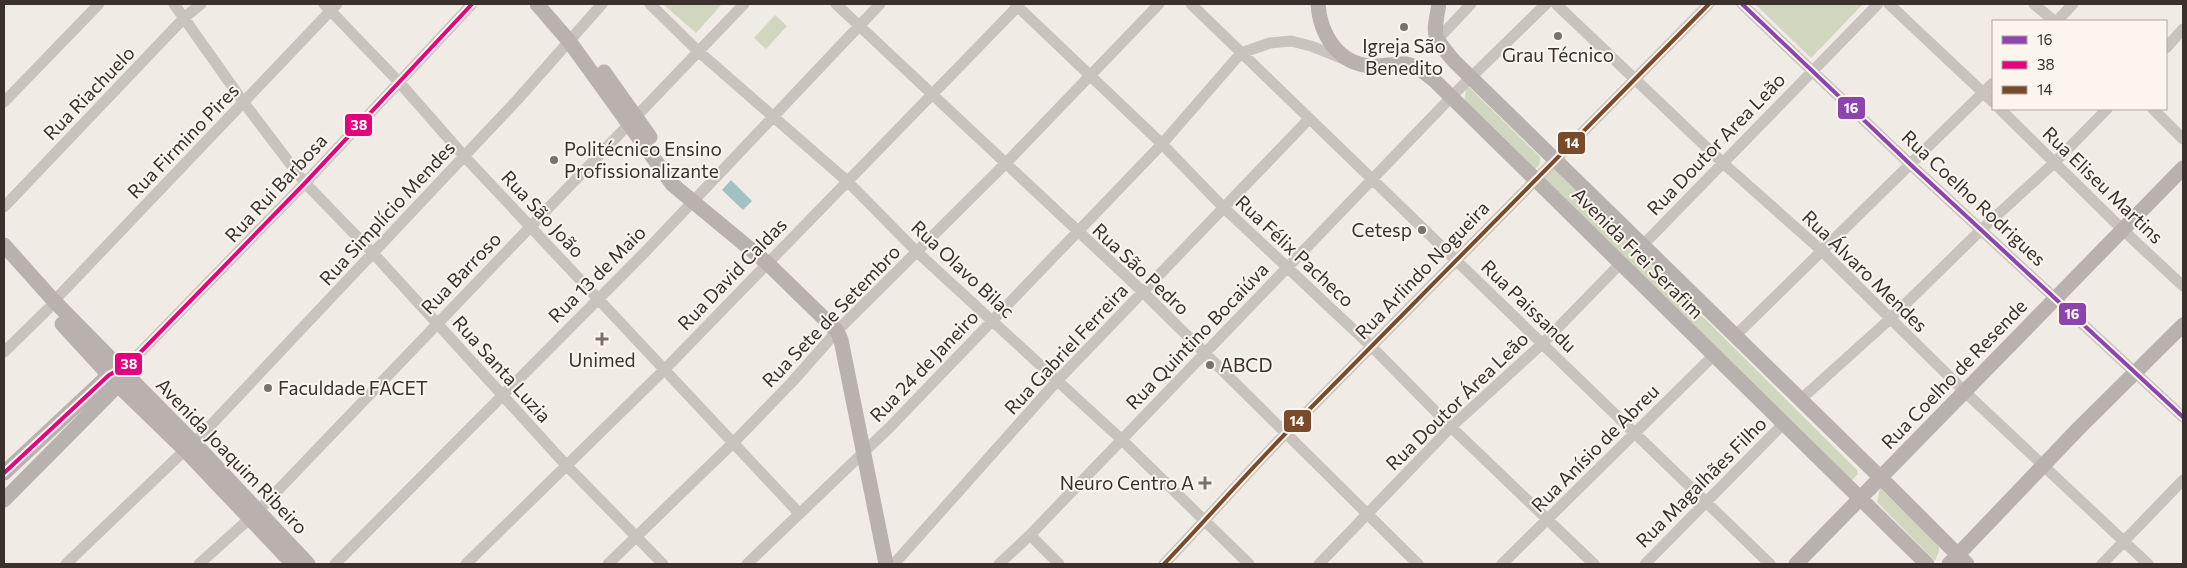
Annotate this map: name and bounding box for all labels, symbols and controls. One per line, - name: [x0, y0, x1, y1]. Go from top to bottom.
- legend: [1992, 20, 2167, 110]
- marker: Igreja São Benedito: [1398, 21, 1410, 33]
- marker: Grau Técnico: [1552, 30, 1564, 42]
- text: 16: [2037, 30, 2053, 48]
- place label: Igreja São Benedito: [1362, 34, 1446, 79]
- street label: Rua Riachuelo: [38, 41, 139, 144]
- place label: Grau Técnico: [1502, 43, 1614, 66]
- text: 38: [2037, 55, 2055, 73]
- street label: Rua Doutor Area Leão: [1642, 68, 1790, 220]
- street label: Rua Firmino Pires: [122, 79, 243, 203]
- text: 14: [2037, 80, 2052, 98]
- line badge: 16: [1837, 96, 1866, 120]
- text: 16: [1844, 99, 1859, 116]
- line badge: 38: [344, 113, 373, 137]
- text: 38: [351, 116, 368, 133]
- street label: Rua Eliseu Martins: [2038, 121, 2168, 248]
- street label: Rua Coelho Rodrigues: [1898, 125, 2051, 270]
- street label: Rua Rui Barbosa: [220, 129, 332, 246]
- line badge: 14: [1557, 131, 1586, 155]
- text: 14: [1565, 134, 1580, 151]
- street label: Rua Simplício Mendes: [314, 136, 459, 289]
- place label: Politécnico Ensino Profissionalizante: [564, 137, 722, 182]
- marker: Politécnico Ensino Profissionalizante: [548, 154, 560, 166]
- street label: Rua São João: [497, 165, 590, 262]
- street label: Avenida Frei Serafim: [1568, 182, 1709, 323]
- street label: Rua Félix Pacheco: [1231, 190, 1359, 311]
- street label: Rua Arlindo Nogueira: [1350, 196, 1493, 343]
- street label: Rua Álvaro Mendes: [1798, 205, 1933, 336]
- street label: Rua David Caldas: [672, 213, 791, 335]
- street label: Rua Olavo Bilac: [907, 215, 1020, 322]
- street label: Rua São Pedro: [1088, 218, 1195, 319]
- place label: Cetesp: [1352, 218, 1412, 241]
- street label: Rua 13 de Maio: [543, 220, 650, 327]
- marker: Cetesp: [1416, 224, 1428, 236]
- street label: Rua Barroso: [416, 227, 505, 318]
- street label: Rua Sete de Setembro: [757, 240, 905, 392]
- street label: Rua Paissandu: [1477, 255, 1582, 357]
- street label: Rua Quintino Bocaiúva: [1121, 257, 1273, 414]
- street label: Rua Gabriel Ferreira: [999, 278, 1132, 419]
- street label: Rua Coelho de Resende: [1876, 294, 2031, 453]
- line badge: 16: [2058, 302, 2087, 326]
- street label: Rua 24 de Janeiro: [864, 305, 983, 426]
- text: 16: [2065, 305, 2080, 322]
- street label: Rua Santa Luzia: [448, 310, 556, 427]
- street label: Rua Doutor Área Leão: [1381, 327, 1533, 475]
- marker: Unimed: [595, 332, 609, 346]
- place label: Unimed: [568, 348, 636, 371]
- line badge: 38: [114, 352, 143, 376]
- place label: ABCD: [1220, 353, 1272, 376]
- text: 38: [121, 355, 138, 372]
- marker: ABCD: [1204, 359, 1216, 371]
- street label: Avenida Joaquim Ribeiro: [152, 373, 313, 539]
- place label: Faculdade FACET: [278, 376, 428, 399]
- street label: Rua Anísio de Abreu: [1526, 379, 1663, 516]
- marker: Faculdade FACET: [262, 382, 274, 394]
- line badge: 14: [1283, 409, 1312, 433]
- street label: Rua Magalhães Filho: [1630, 411, 1771, 552]
- text: 14: [1290, 412, 1305, 429]
- place label: Neuro Centro A: [1060, 471, 1194, 494]
- marker: Neuro Centro A: [1198, 476, 1212, 490]

